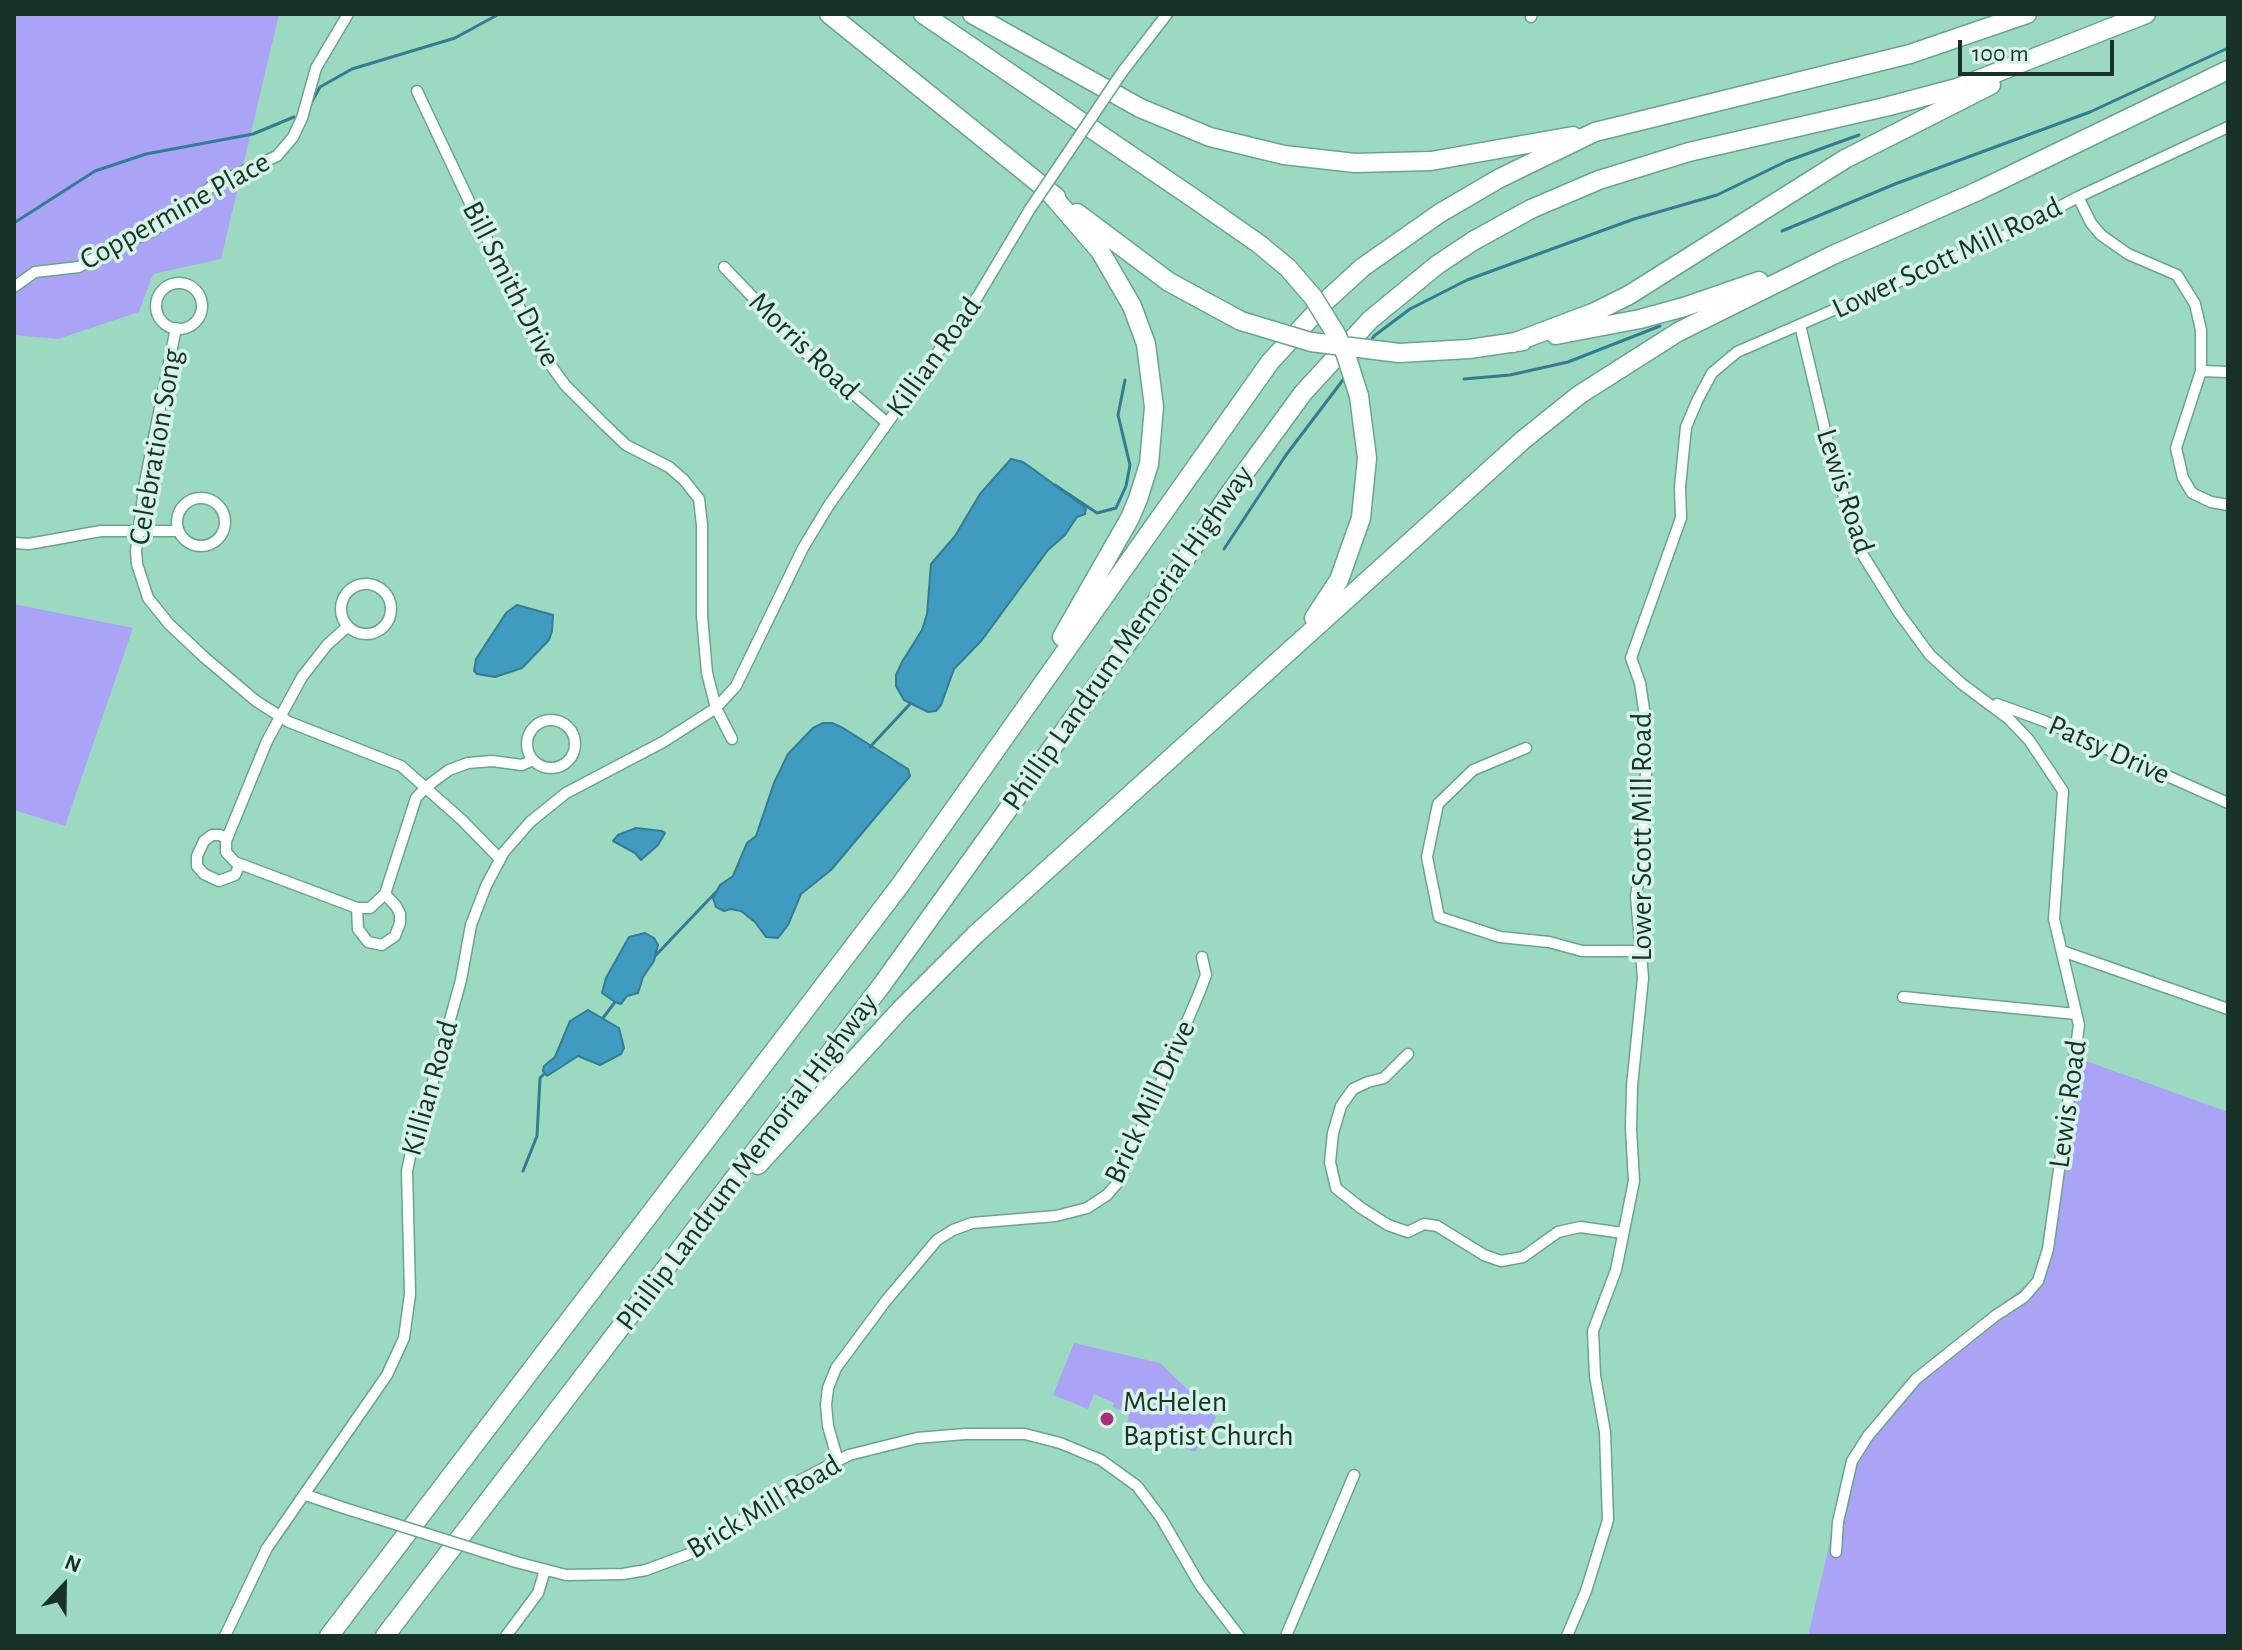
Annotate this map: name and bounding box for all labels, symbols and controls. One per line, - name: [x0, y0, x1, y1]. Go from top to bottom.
- scale bar: [1962, 24, 2118, 74]
- text: 100 m: [1972, 42, 2029, 66]
- street label: Coppermine Place: [74, 144, 276, 278]
- street label: Lower Scott Mill Road: [1827, 189, 2067, 327]
- street label: Bill Smith Drive: [454, 195, 568, 373]
- street label: Morris Road: [741, 284, 867, 408]
- street label: Killian Road: [878, 290, 990, 424]
- street label: Celebration Song: [121, 346, 191, 548]
- street label: Lewis Road: [1808, 424, 1882, 558]
- street label: Phillip Landrum Memorial Highway: [995, 458, 1261, 818]
- street label: Patsy Drive: [2043, 707, 2175, 793]
- street label: Lower Scott Mill Road: [1624, 713, 1660, 961]
- street label: Phillip Landrum Memorial Highway: [608, 986, 886, 1338]
- street label: Brick Mill Drive: [1096, 1015, 1204, 1189]
- street label: Killian Road: [393, 1016, 467, 1160]
- street label: Lewis Road: [2041, 1038, 2095, 1170]
- place label: McHelen Baptist Church: [1123, 1384, 1294, 1454]
- marker: McHelen Baptist Church: [1098, 1410, 1116, 1428]
- street label: Brick Mill Road: [680, 1447, 848, 1567]
- north arrow: [24, 1546, 104, 1626]
- text: N: [62, 1551, 84, 1577]

